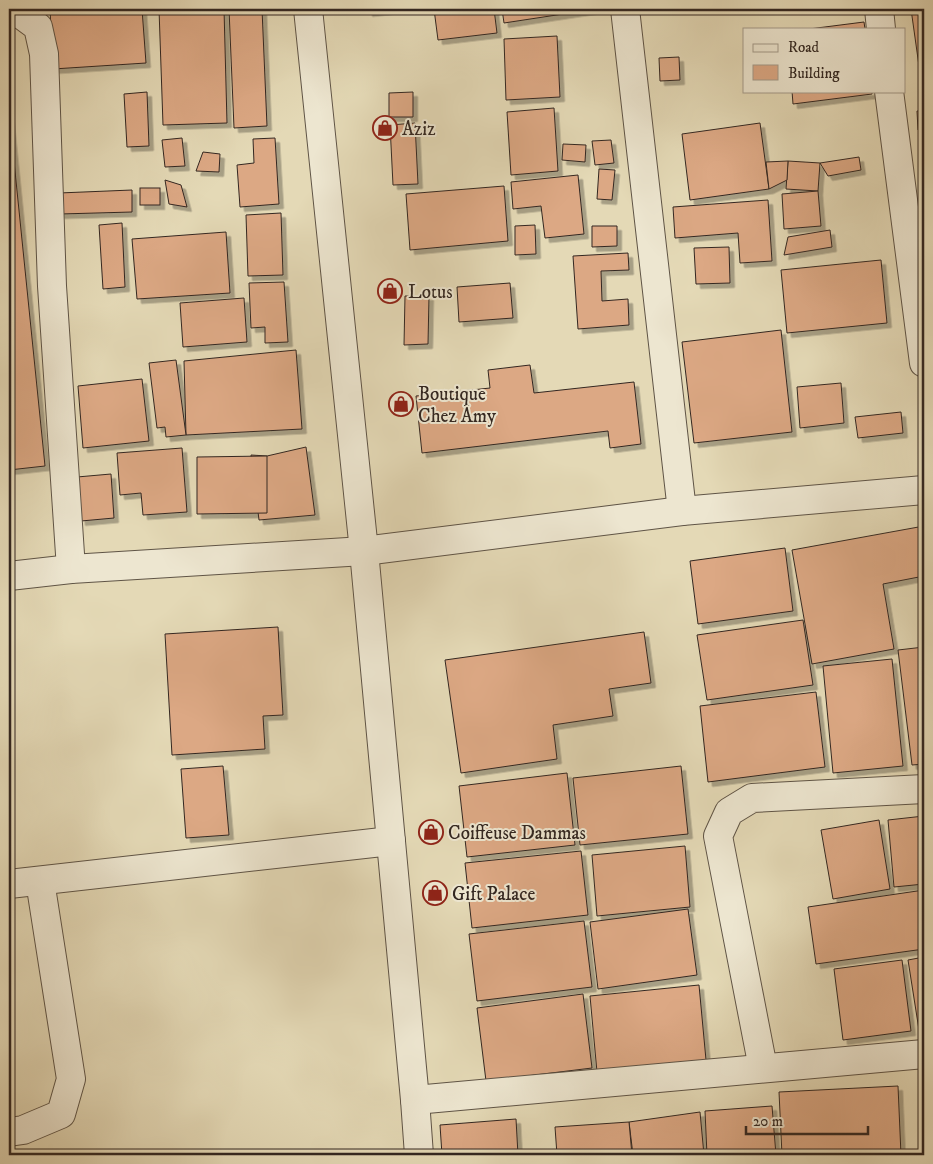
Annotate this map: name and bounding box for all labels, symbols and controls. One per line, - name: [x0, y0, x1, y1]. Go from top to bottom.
- legend: [743, 28, 906, 92]
- text: Road: [788, 38, 820, 57]
- text: Building: [788, 64, 840, 83]
- shop icon: Aziz: [372, 115, 398, 141]
- place label: Aziz: [402, 118, 435, 141]
- shop icon: Lotus: [377, 278, 403, 304]
- place label: Lotus: [408, 281, 453, 304]
- place label: Boutique Chez Amy: [418, 383, 497, 428]
- shop icon: Boutique Chez Amy: [388, 391, 414, 417]
- shop icon: Coiffeuse Dammas: [418, 819, 444, 845]
- place label: Coiffeuse Dammas: [448, 822, 586, 845]
- shop icon: Gift Palace: [422, 880, 448, 906]
- place label: Gift Palace: [452, 883, 535, 906]
- scale bar: [746, 1104, 868, 1136]
- text: 20 m: [753, 1112, 783, 1131]

